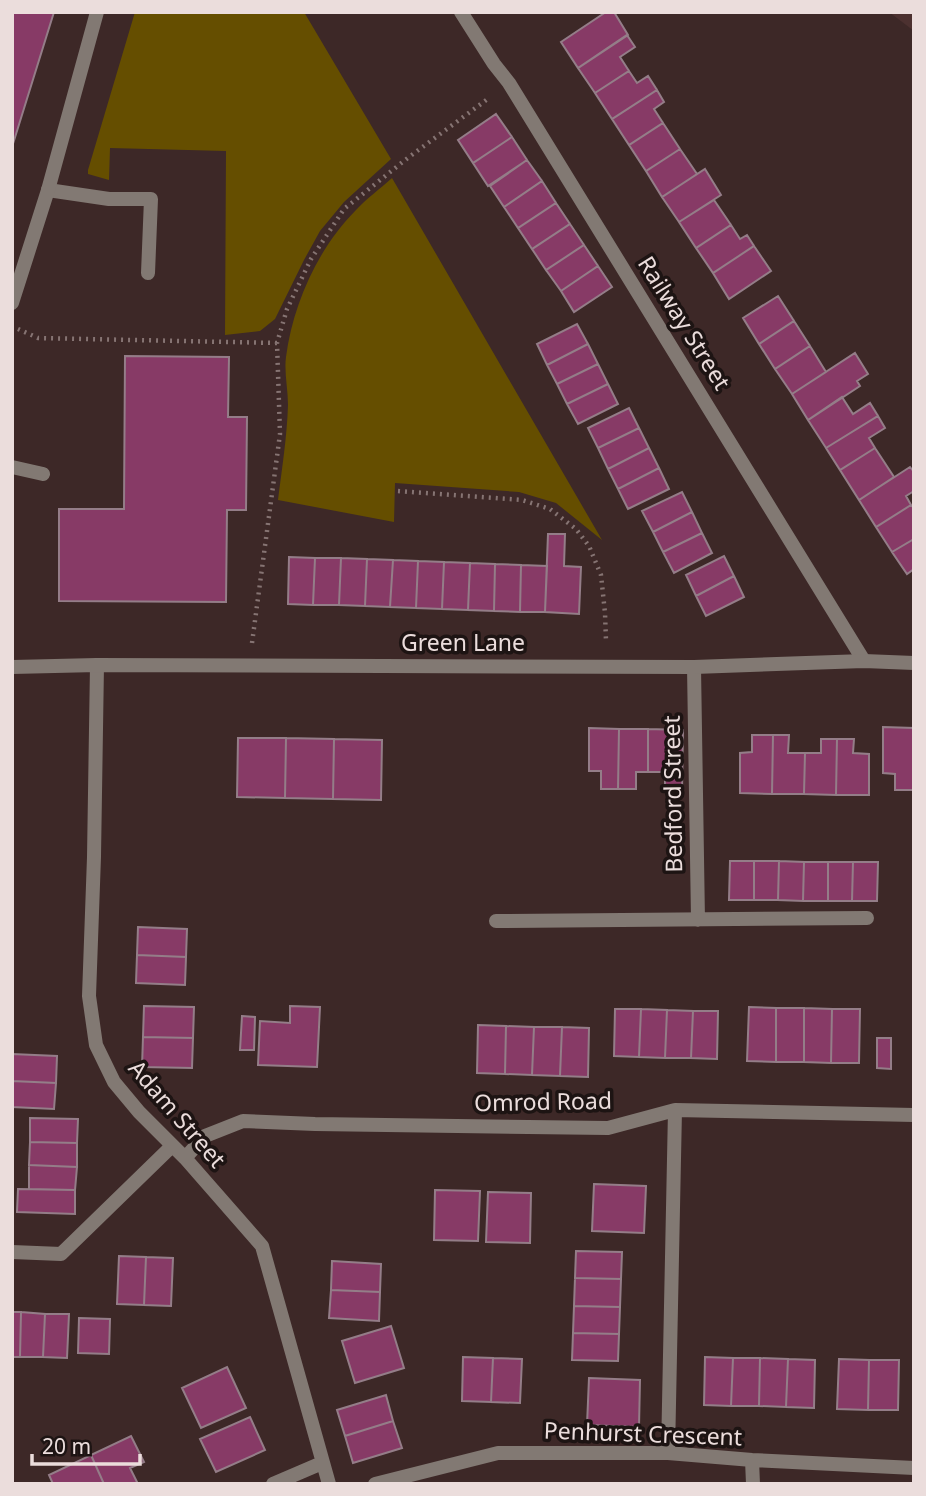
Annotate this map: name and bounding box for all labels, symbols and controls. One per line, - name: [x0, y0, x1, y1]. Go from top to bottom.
- street label: Railway Street: [631, 250, 739, 395]
- street label: Green Lane: [401, 626, 525, 658]
- street label: Bedford Street: [655, 715, 689, 873]
- street label: Adam Street: [122, 1052, 234, 1174]
- street label: Omrod Road: [474, 1084, 612, 1118]
- street label: Penhurst Crescent: [543, 1414, 743, 1452]
- scale bar: [32, 1422, 140, 1466]
- text: 20 m: [42, 1432, 91, 1460]

